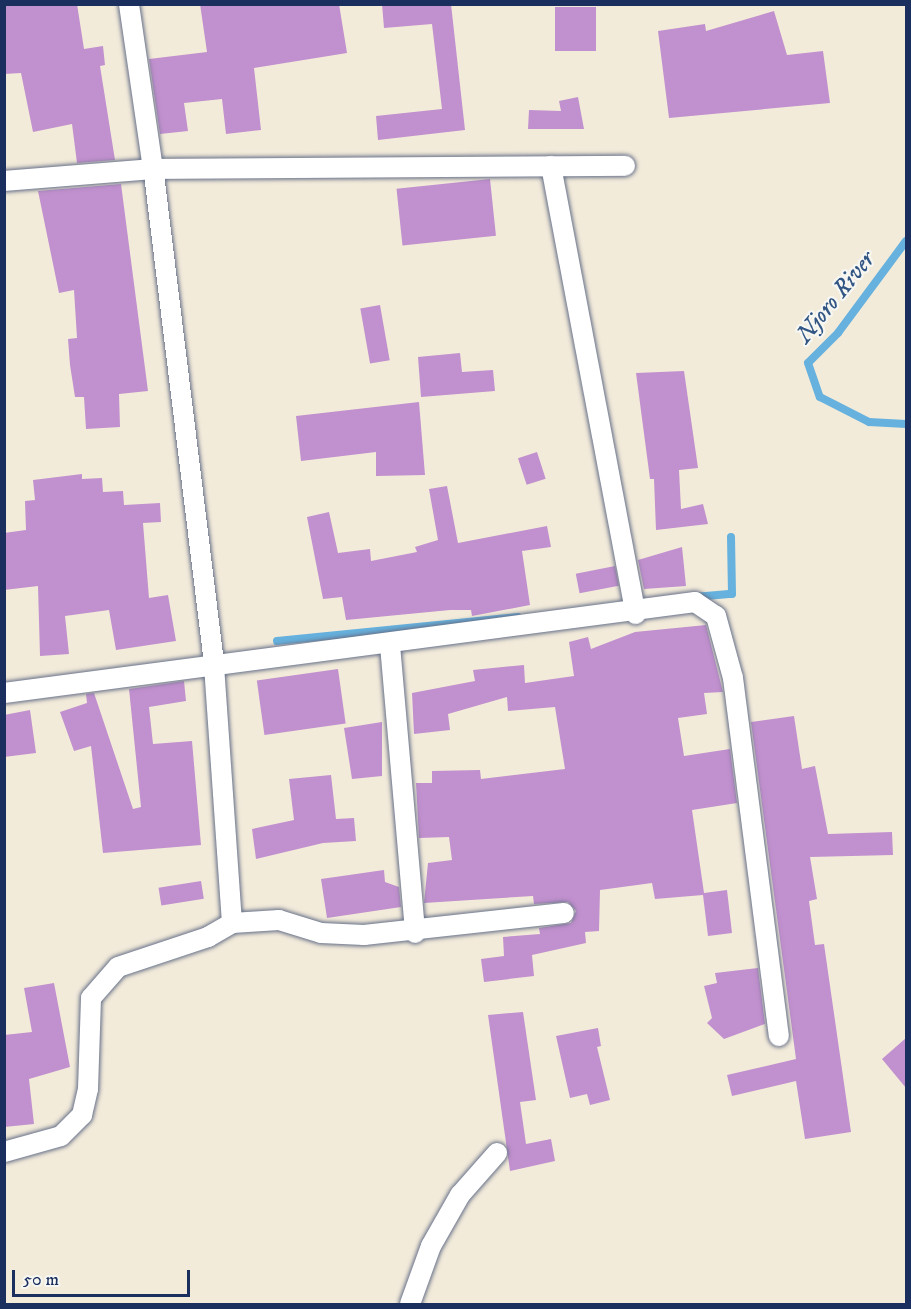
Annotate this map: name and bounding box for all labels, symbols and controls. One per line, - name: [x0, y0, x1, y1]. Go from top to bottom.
- water label: Njoro River: [790, 246, 882, 350]
- scale bar: [15, 1258, 194, 1296]
- text: 50 m: [23, 1269, 59, 1291]

